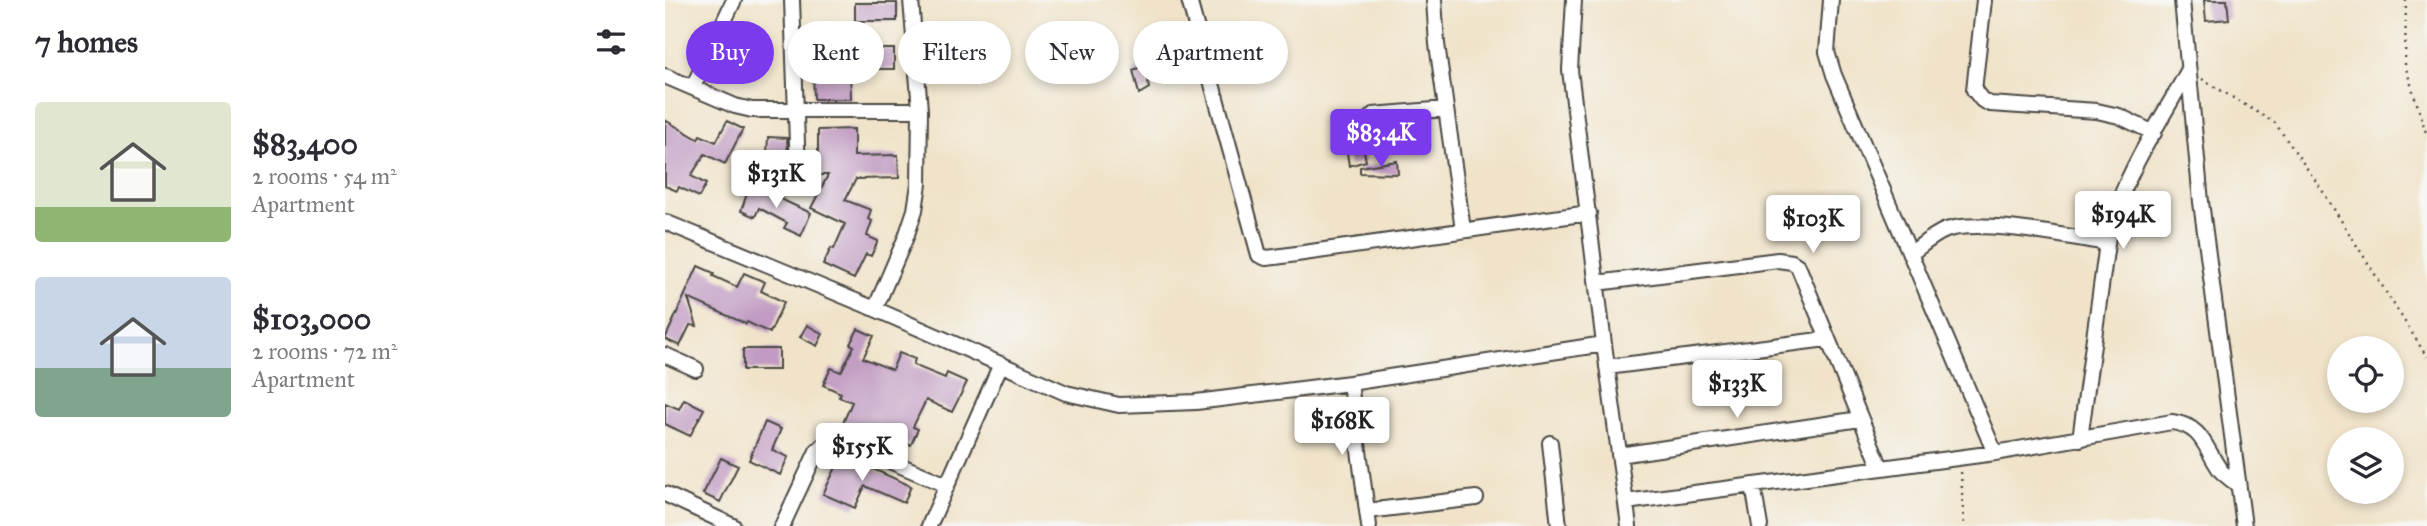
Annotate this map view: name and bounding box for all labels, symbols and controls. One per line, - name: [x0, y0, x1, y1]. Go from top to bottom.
- chip: Buy: [686, 21, 774, 84]
- chip: Rent: [788, 21, 884, 84]
- chip: Filters: [898, 21, 1011, 84]
- chip: New: [1025, 21, 1119, 84]
- chip: Apartment: [1133, 21, 1288, 84]
- icon: filters: [592, 23, 630, 61]
- text: 7 homes: [35, 24, 138, 60]
- pin: $83.4K: [1324, 110, 1438, 169]
- text: $83.4K: [1346, 118, 1416, 146]
- text: $83,400: [252, 126, 358, 162]
- icon: home: [91, 130, 175, 214]
- pin: $131K: [727, 150, 825, 210]
- text: $131K: [747, 159, 805, 187]
- text: 2 rooms · 54 m²: [252, 162, 397, 190]
- text: Apartment: [252, 190, 355, 218]
- pin: $194K: [2074, 191, 2172, 251]
- pin: $103K: [1764, 196, 1862, 255]
- text: $194K: [2091, 200, 2155, 228]
- text: $103K: [1782, 204, 1844, 232]
- text: $103,000: [252, 301, 371, 337]
- icon: home: [91, 305, 175, 389]
- map controls: [2327, 336, 2404, 504]
- button: locate: [2327, 336, 2404, 413]
- text: 2 rooms · 72 m²: [252, 337, 397, 365]
- pin: $133K: [1688, 360, 1786, 420]
- text: Apartment: [252, 365, 355, 393]
- text: $133K: [1708, 369, 1766, 397]
- pin: $168K: [1293, 398, 1391, 457]
- text: $168K: [1310, 406, 1374, 434]
- pin: $155K: [813, 424, 911, 483]
- button: layers: [2327, 427, 2404, 504]
- text: $155K: [832, 432, 892, 460]

